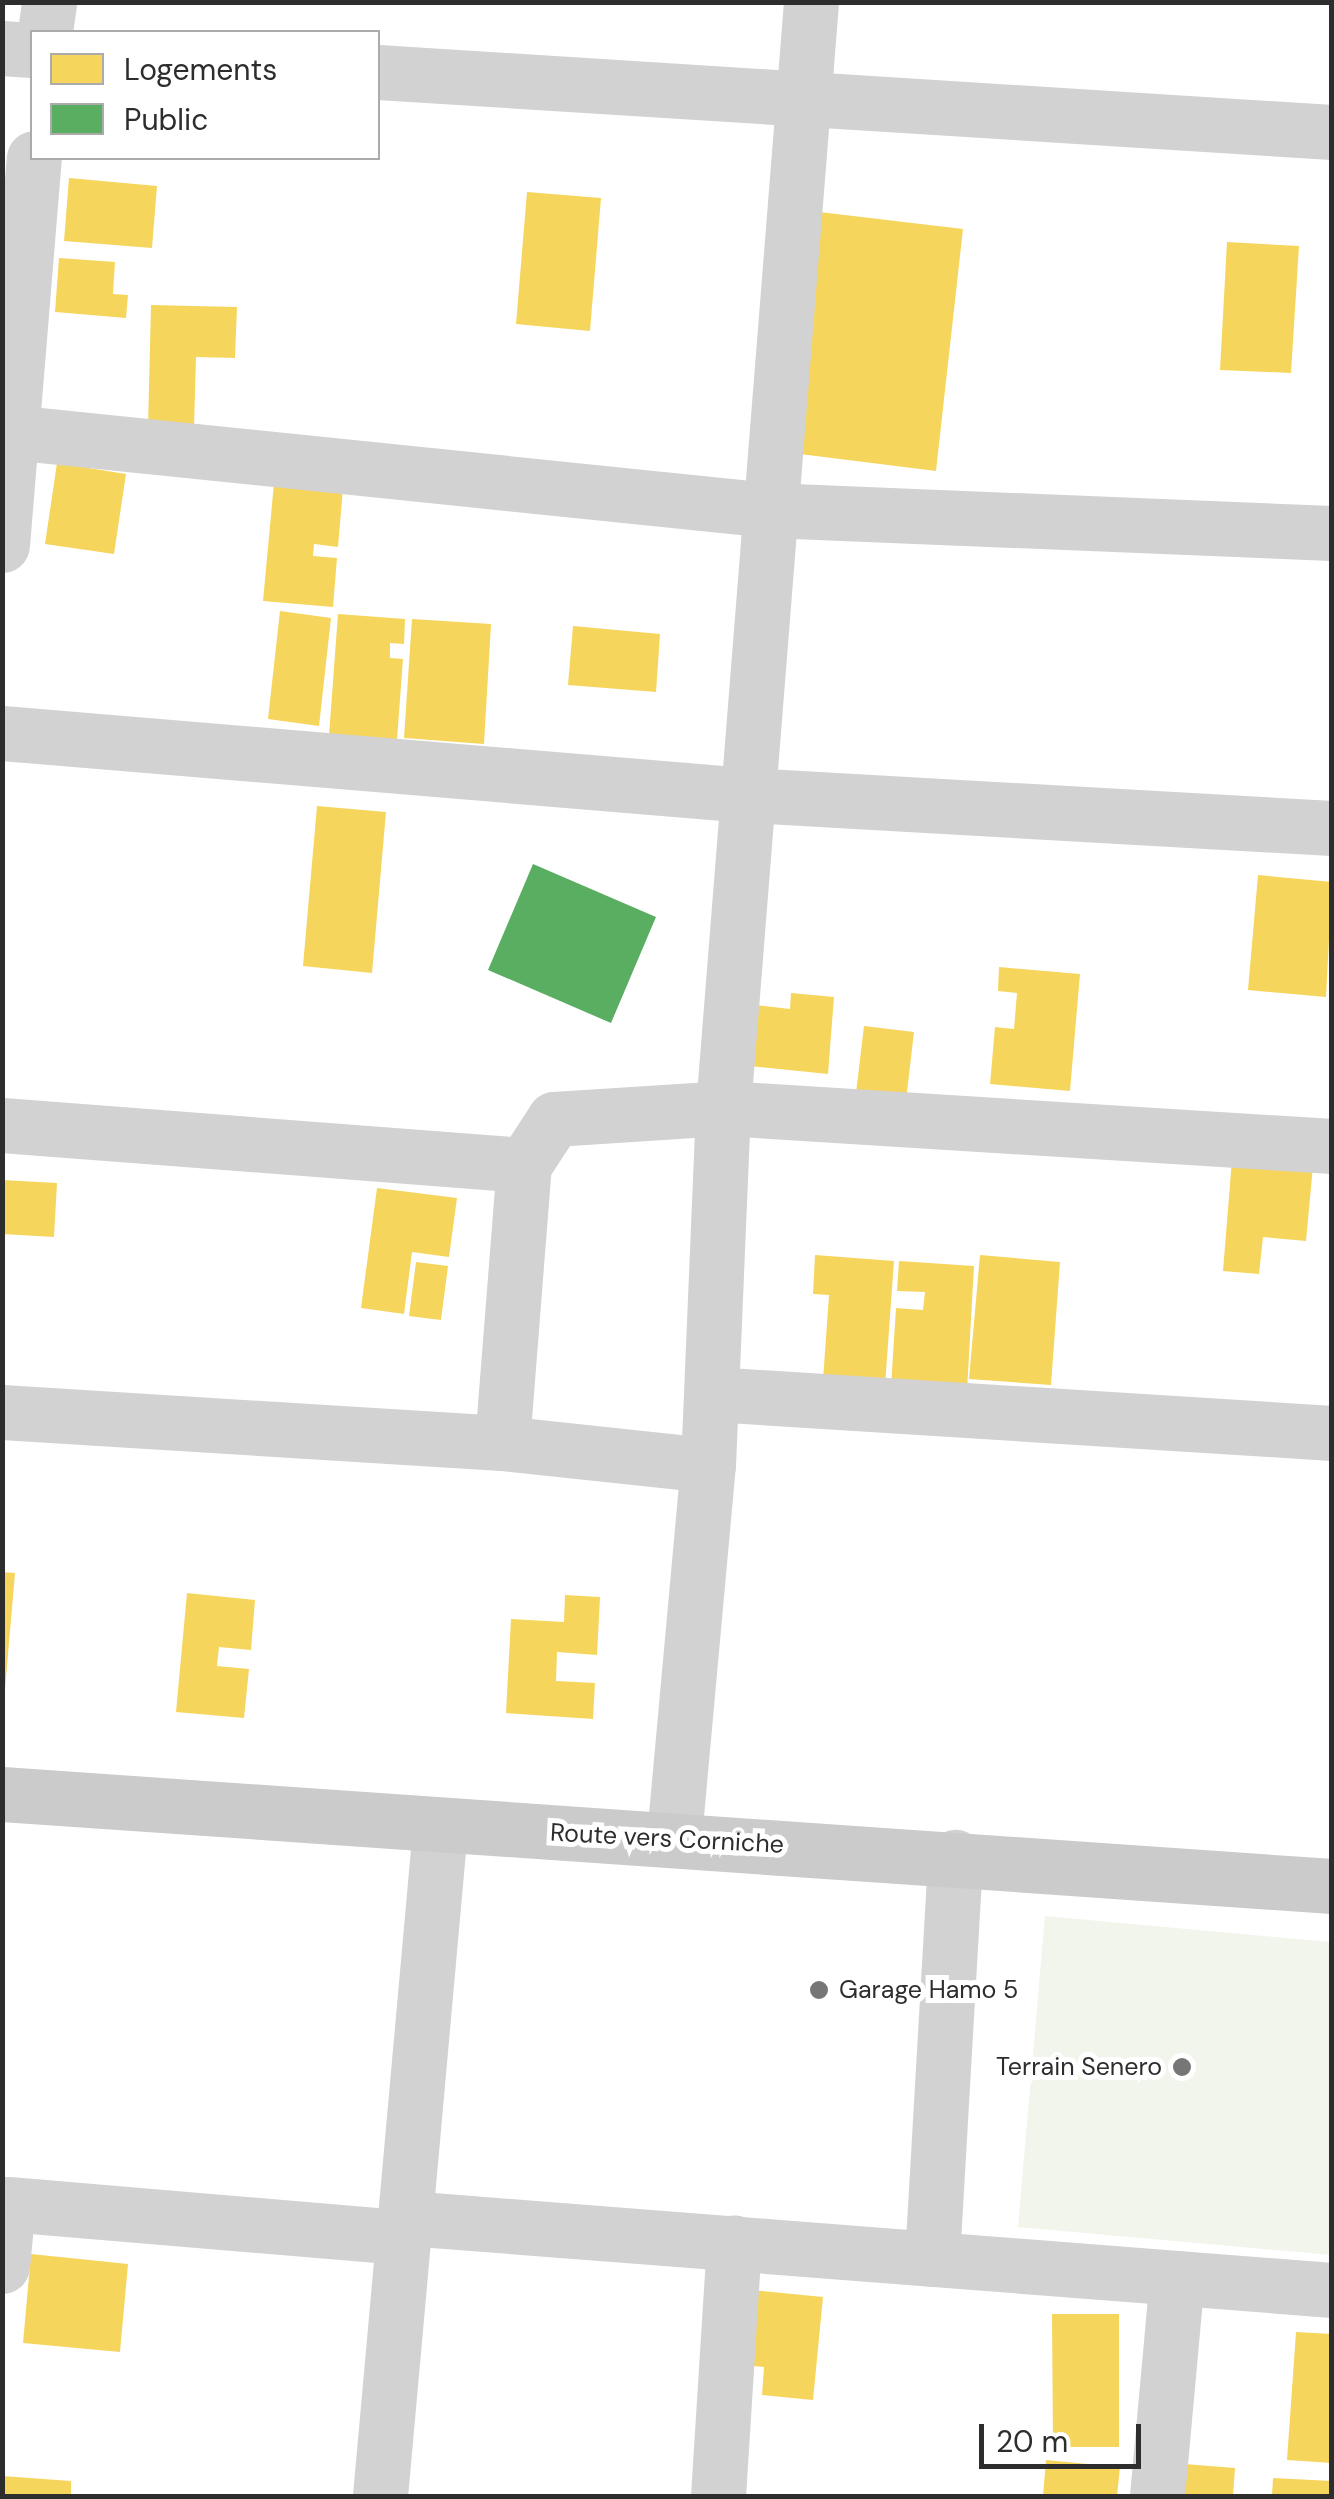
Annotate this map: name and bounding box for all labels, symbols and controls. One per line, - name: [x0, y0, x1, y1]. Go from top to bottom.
- legend: [30, 30, 380, 160]
- text: Logements: [124, 50, 277, 89]
- text: Public: [124, 100, 208, 139]
- street label: Route vers Corniche: [549, 1818, 785, 1860]
- place label: Garage Hamo 5: [839, 1975, 1018, 2005]
- marker: Garage Hamo 5: [808, 1979, 830, 2001]
- place label: Terrain Senero: [996, 2052, 1162, 2082]
- marker: Terrain Senero: [1171, 2056, 1193, 2078]
- scale bar: [984, 2404, 1146, 2466]
- text: 20 m: [996, 2422, 1068, 2461]

